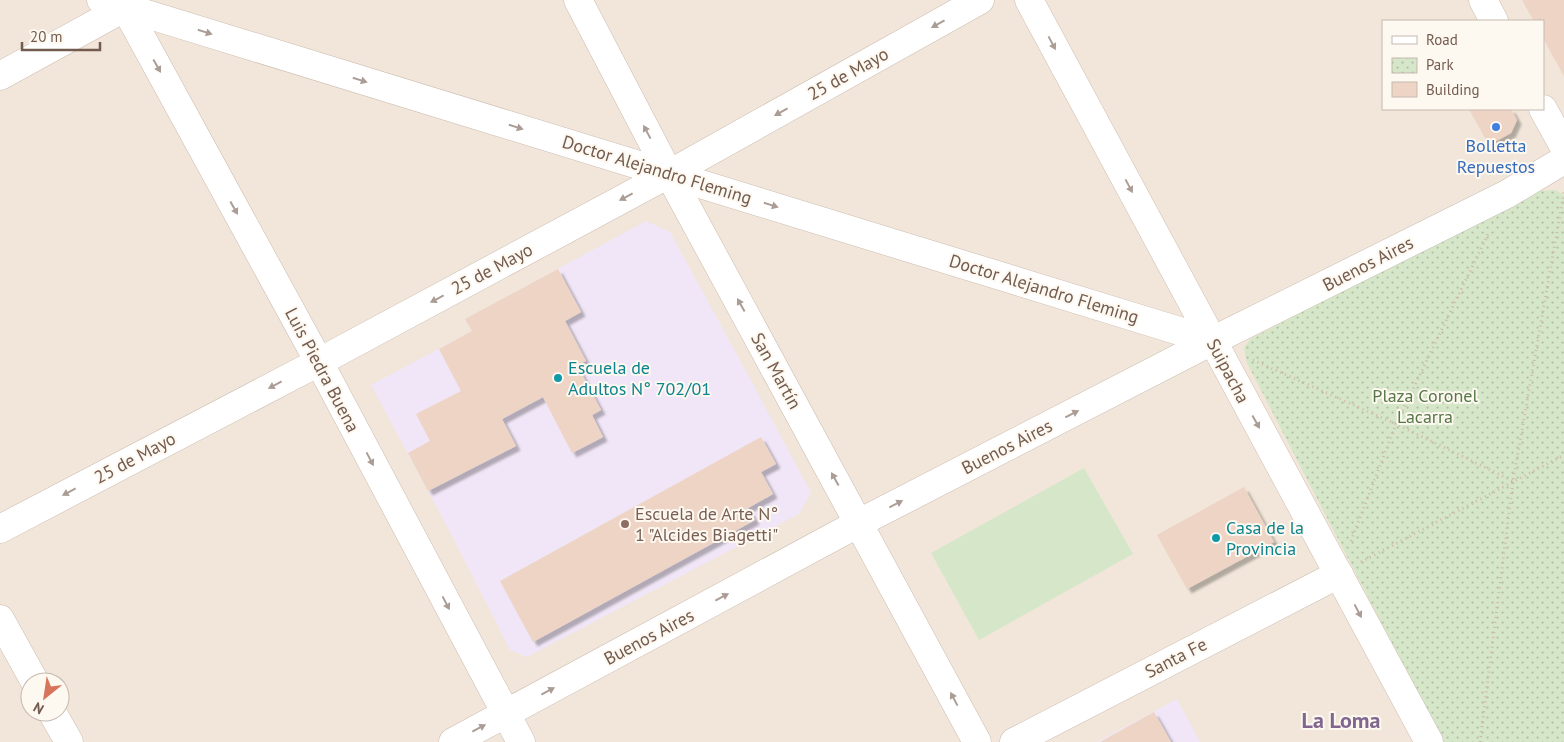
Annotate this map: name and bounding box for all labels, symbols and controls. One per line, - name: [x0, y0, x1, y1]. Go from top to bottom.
- scale bar: [22, 20, 100, 52]
- one-way arrow: [930, 20, 945, 28]
- legend: [1382, 20, 1544, 110]
- text: 20 m: [30, 27, 63, 46]
- one-way arrow: [198, 28, 213, 36]
- text: Road: [1426, 30, 1458, 49]
- one-way arrow: [1048, 36, 1057, 50]
- street label: 25 de Mayo: [803, 42, 892, 105]
- text: Park: [1426, 55, 1454, 74]
- one-way arrow: [152, 59, 161, 72]
- one-way arrow: [353, 76, 368, 84]
- text: Building: [1426, 80, 1480, 99]
- one-way arrow: [774, 107, 787, 116]
- marker: Bolletta Repuestos: [1490, 121, 1502, 133]
- one-way arrow: [508, 124, 523, 131]
- one-way arrow: [643, 124, 651, 139]
- street label: Doctor Alejandro Fleming: [560, 130, 755, 209]
- place label: Bolletta Repuestos: [1457, 134, 1535, 178]
- one-way arrow: [1125, 179, 1133, 194]
- one-way arrow: [619, 193, 633, 201]
- one-way arrow: [230, 202, 239, 215]
- one-way arrow: [764, 202, 779, 210]
- street label: Buenos Aires: [1319, 231, 1417, 296]
- street label: 25 de Mayo: [447, 237, 536, 300]
- street label: Doctor Alejandro Fleming: [947, 249, 1142, 328]
- one-way arrow: [429, 295, 444, 303]
- one-way arrow: [736, 299, 745, 312]
- street label: Luis Piedra Buena: [280, 304, 365, 436]
- street label: San Martín: [746, 329, 807, 413]
- street label: Suipacha: [1202, 335, 1255, 407]
- place label: Escuela de Adultos N° 702/01: [568, 356, 711, 400]
- marker: Escuela de Adultos N° 702/01: [552, 372, 564, 384]
- one-way arrow: [268, 381, 283, 389]
- park label: Plaza Coronel Lacarra: [1372, 384, 1478, 428]
- one-way arrow: [1064, 410, 1079, 418]
- street label: Buenos Aires: [958, 414, 1056, 479]
- one-way arrow: [1252, 415, 1260, 429]
- street label: 25 de Mayo: [90, 426, 179, 489]
- one-way arrow: [366, 452, 374, 466]
- one-way arrow: [831, 472, 839, 486]
- one-way arrow: [62, 488, 77, 496]
- one-way arrow: [889, 500, 903, 508]
- place label: Escuela de Arte N° 1 "Alcides Biagetti": [635, 502, 778, 546]
- place label: Casa de la Provincia: [1226, 516, 1304, 560]
- marker: Escuela de Arte N° 1 "Alcides Biagetti": [619, 518, 631, 530]
- marker: Casa de la Provincia: [1210, 532, 1222, 544]
- one-way arrow: [715, 593, 729, 602]
- one-way arrow: [442, 595, 450, 610]
- street label: Buenos Aires: [600, 603, 698, 670]
- one-way arrow: [1354, 604, 1362, 618]
- street label: Santa Fe: [1141, 632, 1211, 683]
- north arrow: [20, 672, 70, 722]
- one-way arrow: [542, 687, 555, 696]
- one-way arrow: [949, 692, 958, 706]
- text: N: [30, 698, 47, 718]
- district label: La Loma: [1302, 706, 1380, 734]
- one-way arrow: [472, 724, 487, 732]

